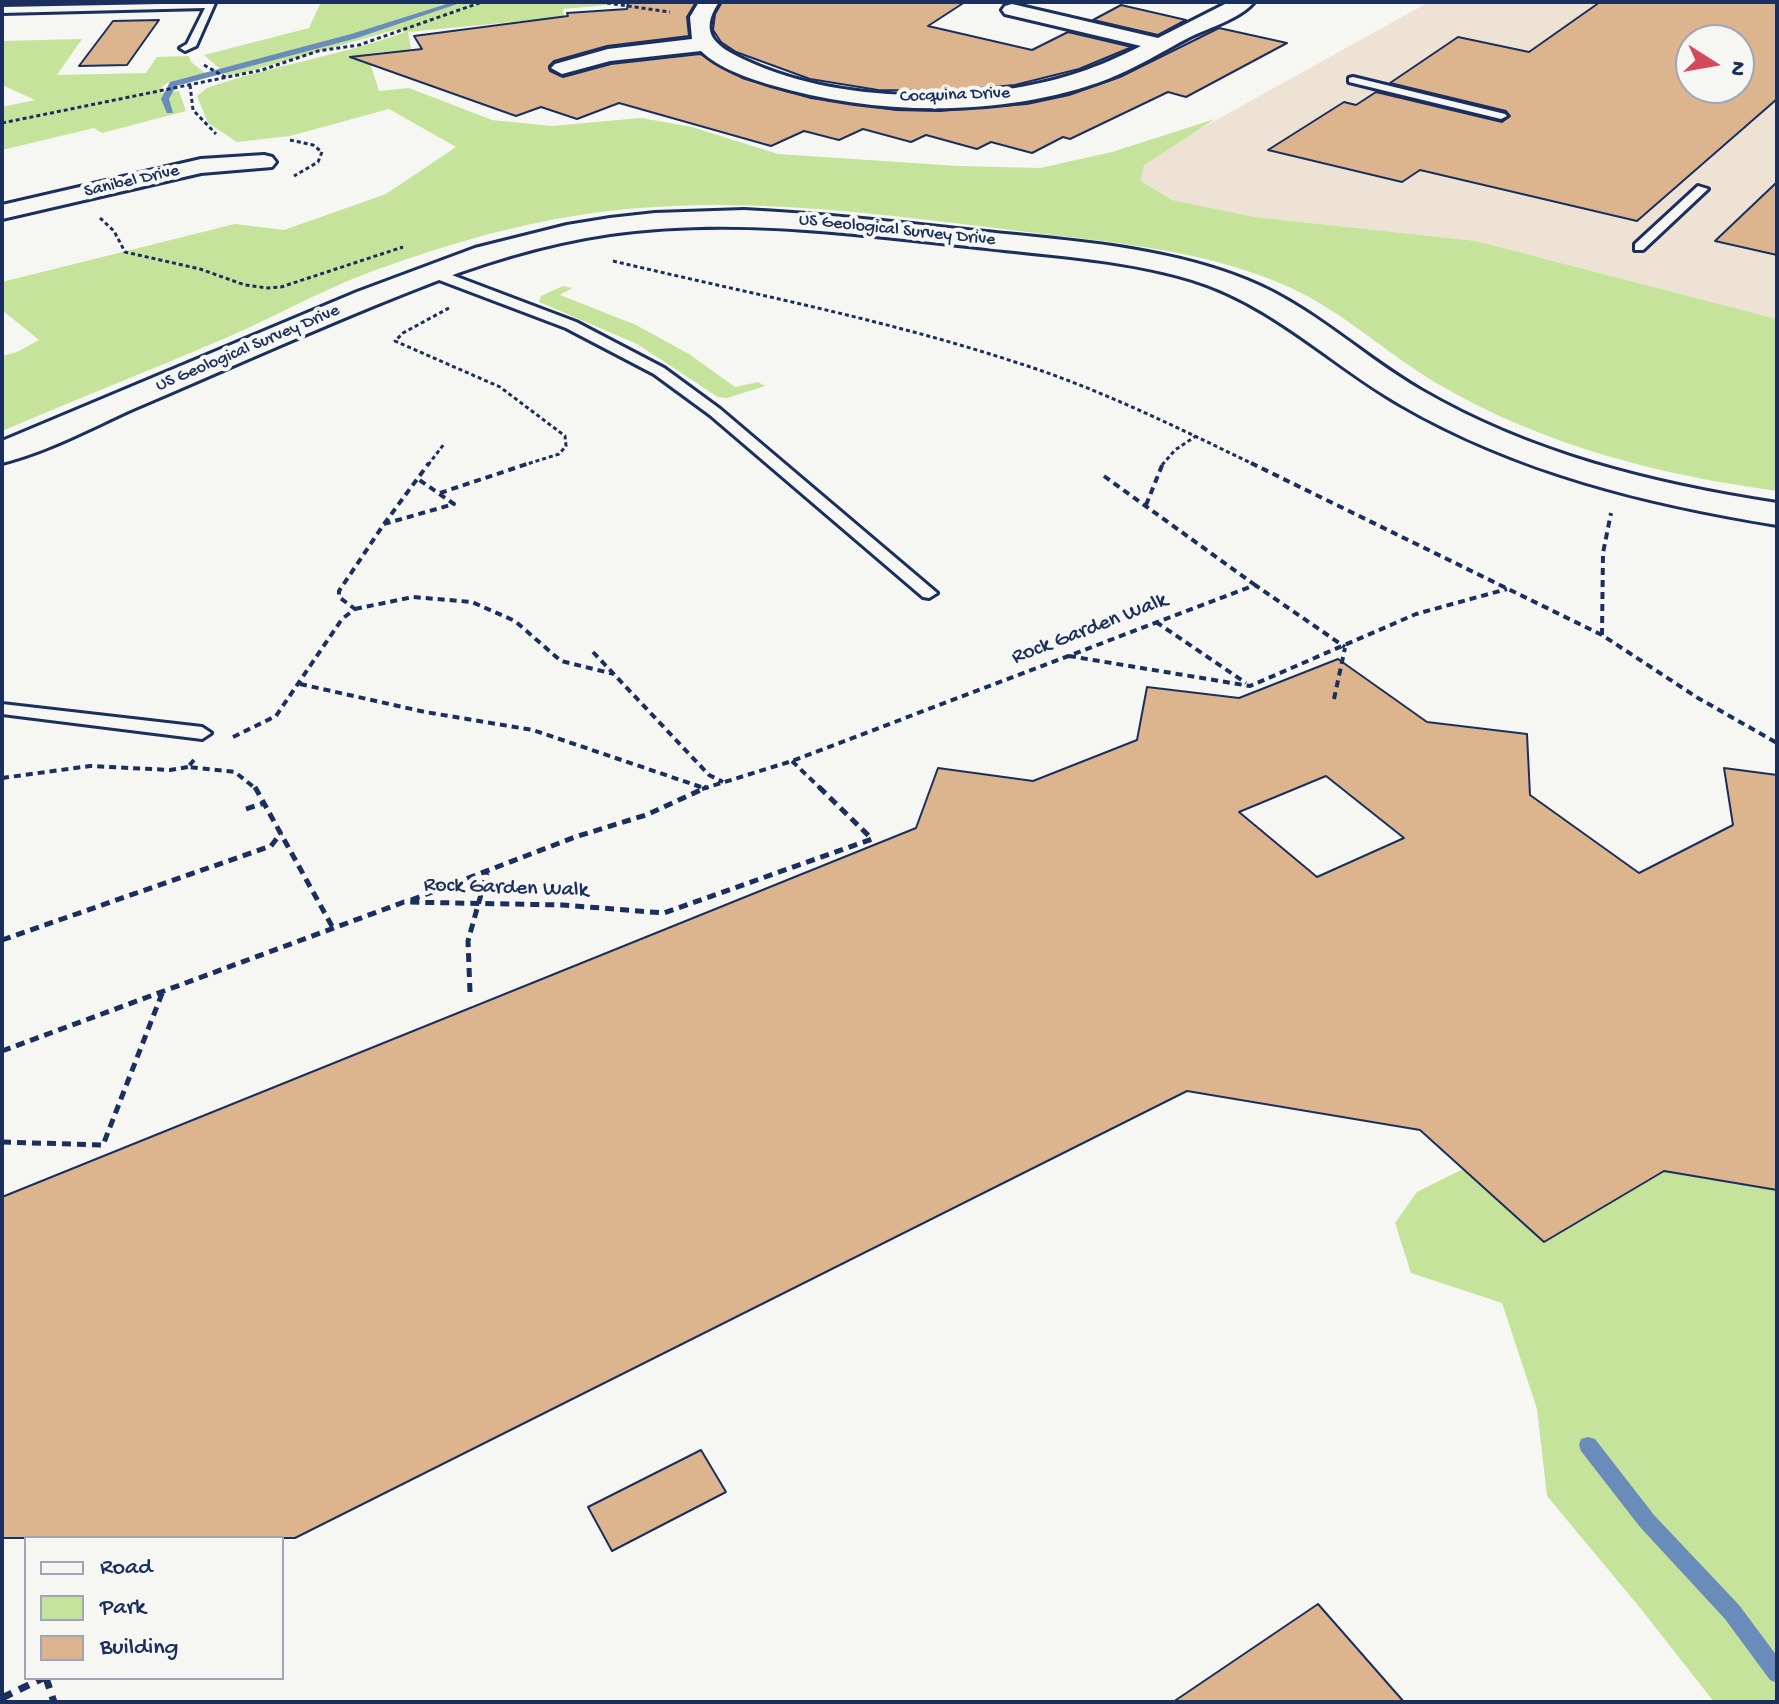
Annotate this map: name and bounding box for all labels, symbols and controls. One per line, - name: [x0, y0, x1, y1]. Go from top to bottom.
- north arrow: [1675, 24, 1755, 104]
- text: N: [1722, 59, 1751, 78]
- street label: Cocquina Drive: [899, 83, 1011, 109]
- street label: Sanibel Drive: [82, 161, 182, 203]
- street label: US Geological Survey Drive: [798, 210, 996, 252]
- street label: US Geological Survey Drive: [153, 300, 343, 398]
- street label: Rock Garden Walk: [1008, 588, 1172, 672]
- street label: Rock Garden Walk: [423, 873, 589, 905]
- legend: [24, 1536, 284, 1680]
- text: Road: [100, 1554, 152, 1583]
- text: Park: [100, 1594, 146, 1623]
- text: Building: [100, 1634, 178, 1663]

